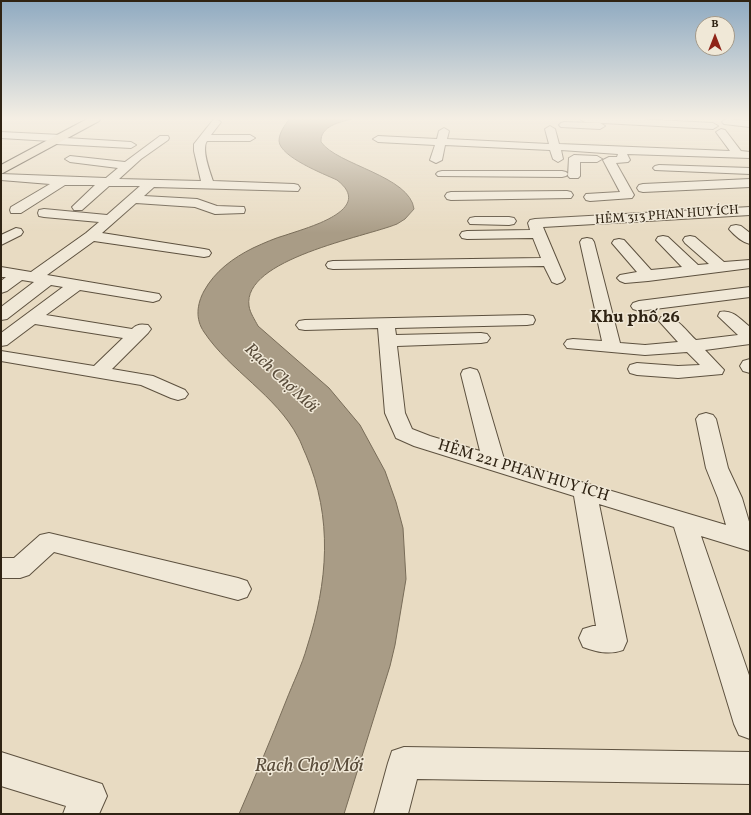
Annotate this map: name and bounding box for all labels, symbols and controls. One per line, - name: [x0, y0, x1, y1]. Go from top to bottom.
- north arrow: [695, 16, 735, 56]
- text: B: [711, 17, 719, 32]
- street label: HẺM 313 PHAN HUY ÍCH: [595, 203, 739, 229]
- district label: Khu phố 26: [590, 309, 680, 329]
- water label: Rạch Chợ Mới: [239, 340, 321, 418]
- street label: HẺM 221 PHAN HUY ÍCH: [435, 437, 611, 507]
- water label: Rạch Chợ Mới: [254, 755, 364, 779]

